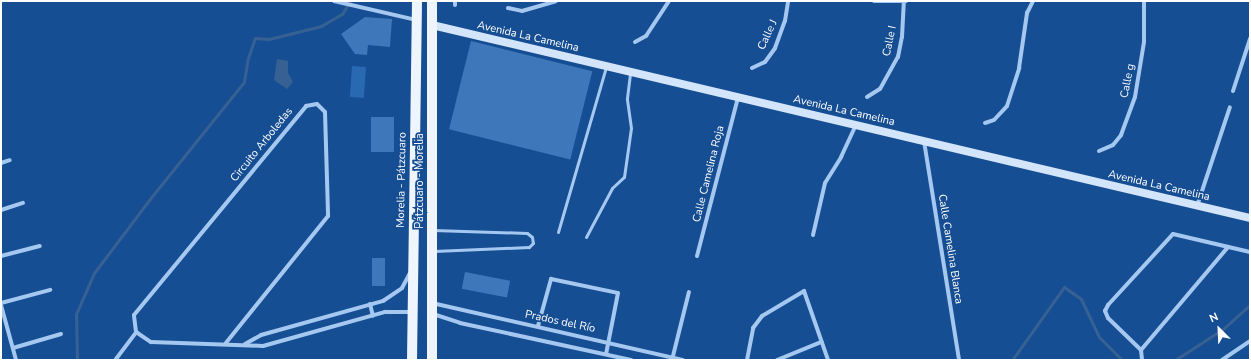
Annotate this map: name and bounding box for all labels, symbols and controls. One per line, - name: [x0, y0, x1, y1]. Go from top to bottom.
- street label: Calle J: [755, 18, 781, 52]
- street label: Avenida La Camelina: [476, 19, 580, 55]
- street label: Calle I: [880, 24, 900, 58]
- street label: Calle g: [1118, 63, 1138, 99]
- street label: Avenida La Camelina: [792, 93, 896, 129]
- street label: Circuito Arboledas: [228, 105, 296, 185]
- street label: Calle Camelina Roja: [691, 124, 727, 224]
- street label: Morelia - Pátzcuaro: [395, 132, 409, 228]
- street label: Pátzcuaro - Morelia: [413, 133, 427, 229]
- street label: Avenida La Camelina: [1107, 168, 1211, 204]
- street label: Calle Camelina Blanca: [935, 193, 965, 305]
- street label: Prados del Río: [524, 308, 596, 336]
- north arrow: [1199, 309, 1239, 349]
- text: N: [1207, 309, 1221, 326]

